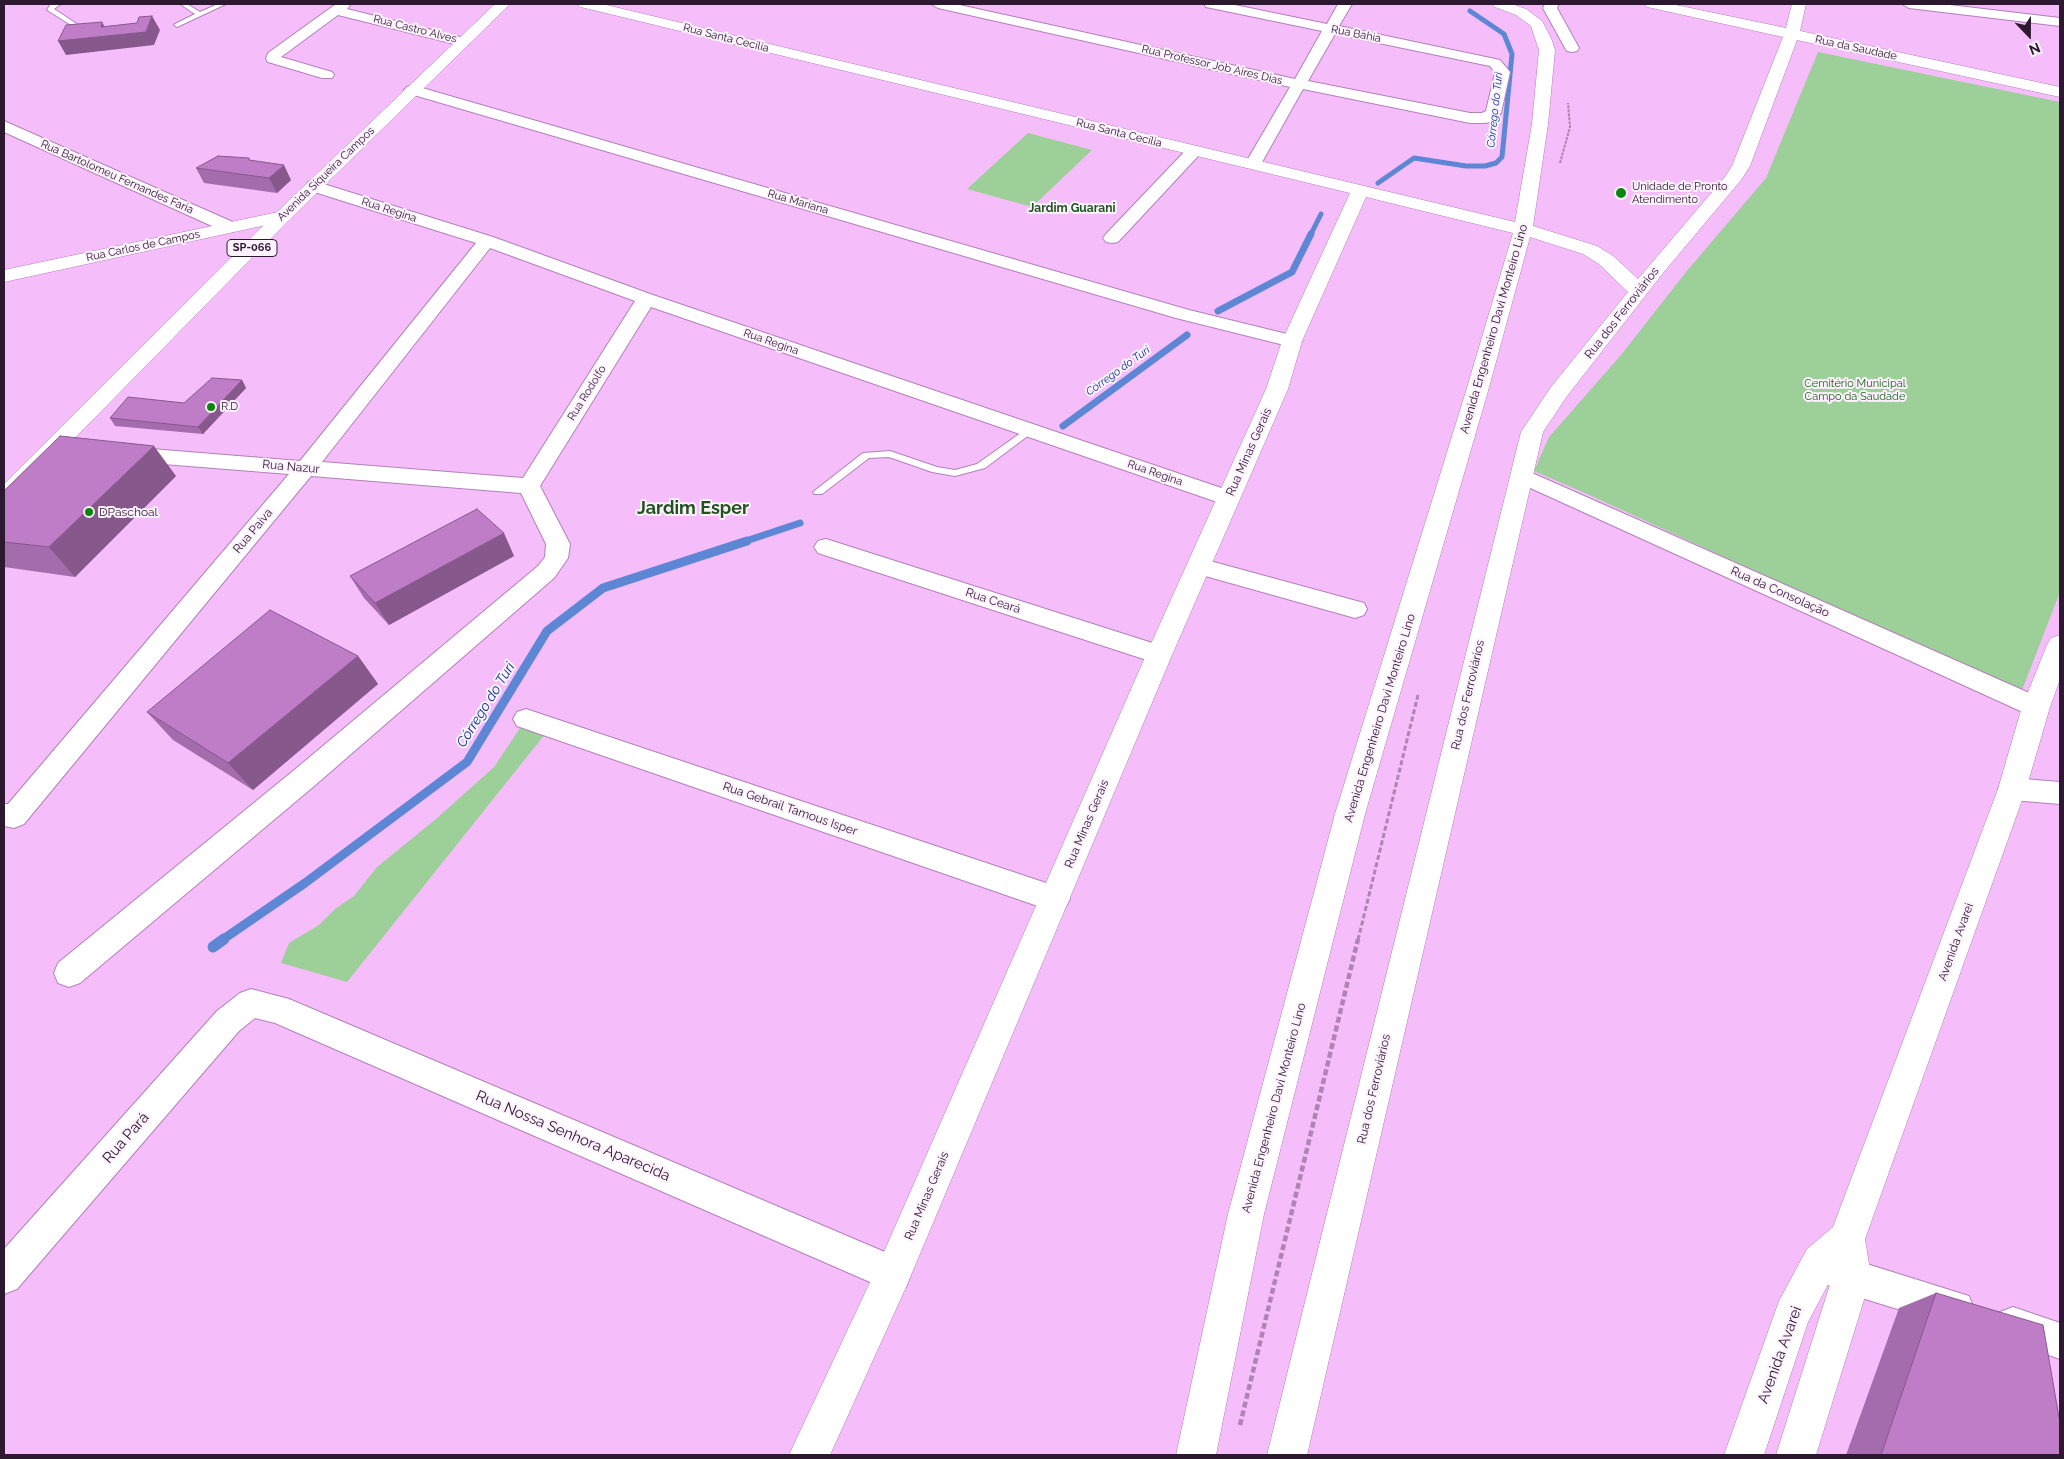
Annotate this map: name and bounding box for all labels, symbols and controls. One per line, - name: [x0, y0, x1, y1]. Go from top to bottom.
- north arrow: [2004, 10, 2054, 60]
- street label: Rua Castro Alves: [372, 12, 458, 46]
- street label: Rua Santa Cecília: [682, 21, 770, 55]
- street label: Rua Bahia: [1330, 23, 1382, 45]
- street label: Rua da Saudade: [1814, 33, 1898, 63]
- text: N: [2027, 39, 2043, 58]
- street label: Rua Professor Job Aires Dias: [1140, 42, 1284, 88]
- water label: Córrego do Turi: [1484, 72, 1506, 148]
- street label: Rua Santa Cecília: [1075, 116, 1163, 150]
- street label: Avenida Siqueira Campos: [275, 124, 377, 224]
- street label: Rua Bartolomeu Fernandes Faria: [39, 137, 195, 217]
- place label: Unidade de Pronto Atendimento: [1632, 180, 1728, 206]
- marker: Unidade de Pronto Atendimento: [1614, 186, 1628, 200]
- street label: Rua Mariana: [766, 187, 830, 217]
- street label: Rua Regina: [360, 195, 418, 225]
- district label: Jardim Guarani: [1029, 201, 1115, 215]
- street label: Avenida Engenheiro Davi Monteiro Lino: [1457, 223, 1531, 435]
- street label: Rua Carlos de Campos: [85, 227, 201, 265]
- road number: SP-066: [227, 240, 277, 256]
- street label: Rua dos Ferroviários: [1582, 264, 1662, 362]
- street label: Rua Regina: [742, 326, 800, 358]
- water label: Córrego do Turi: [1083, 343, 1153, 399]
- street label: Rua Rodolfo: [565, 363, 609, 423]
- park label: Cemitério Municipal Campo da Saudade: [1804, 377, 1906, 403]
- place label: R.D: [221, 400, 238, 414]
- marker: R.D: [205, 401, 217, 413]
- street label: Rua Minas Gerais: [1223, 406, 1275, 498]
- street label: Rua Nazur: [262, 457, 320, 477]
- street label: Rua Regina: [1126, 457, 1184, 489]
- district label: Jardim Esper: [637, 498, 749, 520]
- place label: DPaschoal: [99, 505, 158, 519]
- marker: DPaschoal: [83, 506, 95, 518]
- street label: Rua Paiva: [230, 506, 276, 556]
- street label: Rua da Consolação: [1728, 564, 1832, 620]
- street label: Rua Ceará: [964, 585, 1022, 617]
- street label: Avenida Engenheiro Davi Monteiro Lino: [1341, 612, 1419, 824]
- street label: Rua dos Ferroviários: [1448, 639, 1488, 751]
- water label: Córrego do Turi: [453, 660, 519, 750]
- street label: Rua Minas Gerais: [1062, 778, 1112, 870]
- street label: Rua Gebrail Tamous Isper: [721, 779, 859, 839]
- street label: Avenida Avarei: [1935, 901, 1977, 983]
- street label: Avenida Engenheiro Davi Monteiro Lino: [1239, 1001, 1309, 1215]
- street label: Rua dos Ferroviários: [1354, 1033, 1394, 1145]
- street label: Rua Nossa Senhora Aparecida: [473, 1087, 673, 1185]
- street label: Rua Pará: [99, 1109, 153, 1167]
- street label: Rua Minas Gerais: [902, 1150, 952, 1242]
- street label: Avenida Avarei: [1754, 1304, 1806, 1406]

